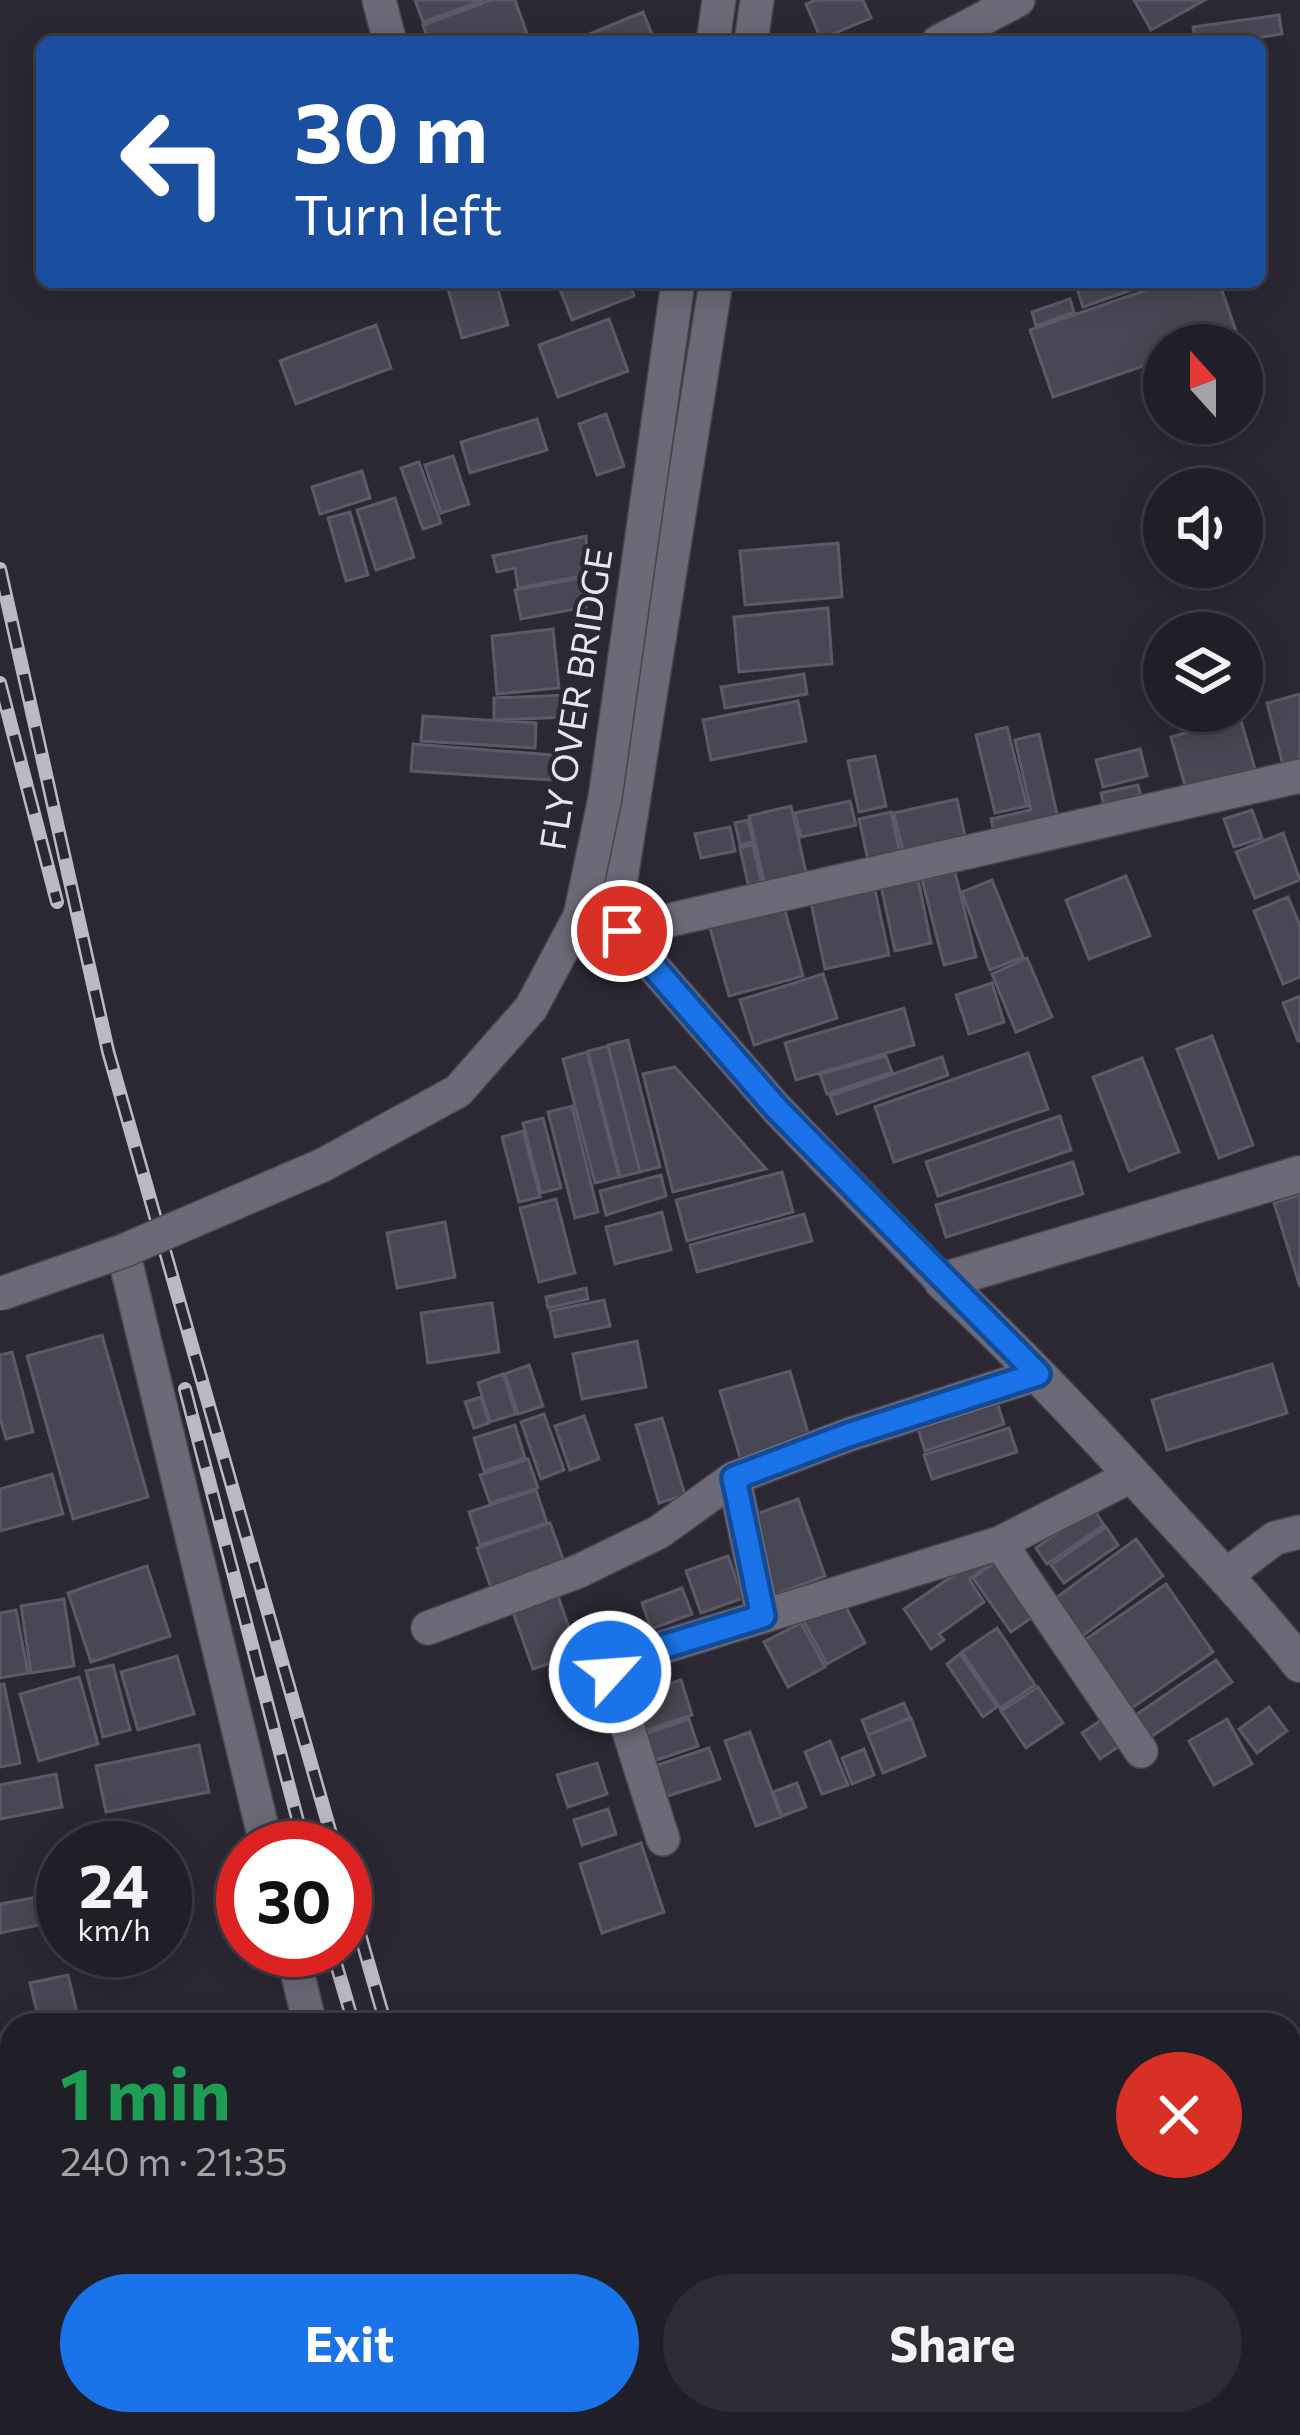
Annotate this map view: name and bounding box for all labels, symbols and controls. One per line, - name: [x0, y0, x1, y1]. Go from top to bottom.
- text: 30 m: [294, 78, 488, 180]
- icon: left: [96, 84, 252, 240]
- text: Turn left: [294, 180, 502, 246]
- north arrow: [1143, 324, 1263, 444]
- map controls: [1143, 324, 1263, 732]
- button: sound: [1143, 468, 1263, 588]
- street label: FLY OVER BRIDGE: [528, 545, 620, 853]
- button: layers: [1143, 612, 1263, 732]
- pin: [571, 880, 673, 982]
- icon: arrive: [589, 898, 655, 964]
- position arrow: [547, 1609, 673, 1735]
- speed limit sign: 30: [216, 1821, 372, 1977]
- text: 24: [79, 1847, 149, 1920]
- text: km/h: [78, 1910, 150, 1947]
- text: 1 min: [60, 2047, 231, 2135]
- button: close: [1116, 2052, 1242, 2178]
- text: 240 m · 21:35: [60, 2136, 288, 2184]
- button: Exit: [60, 2274, 639, 2412]
- button: Share: [663, 2274, 1242, 2412]

